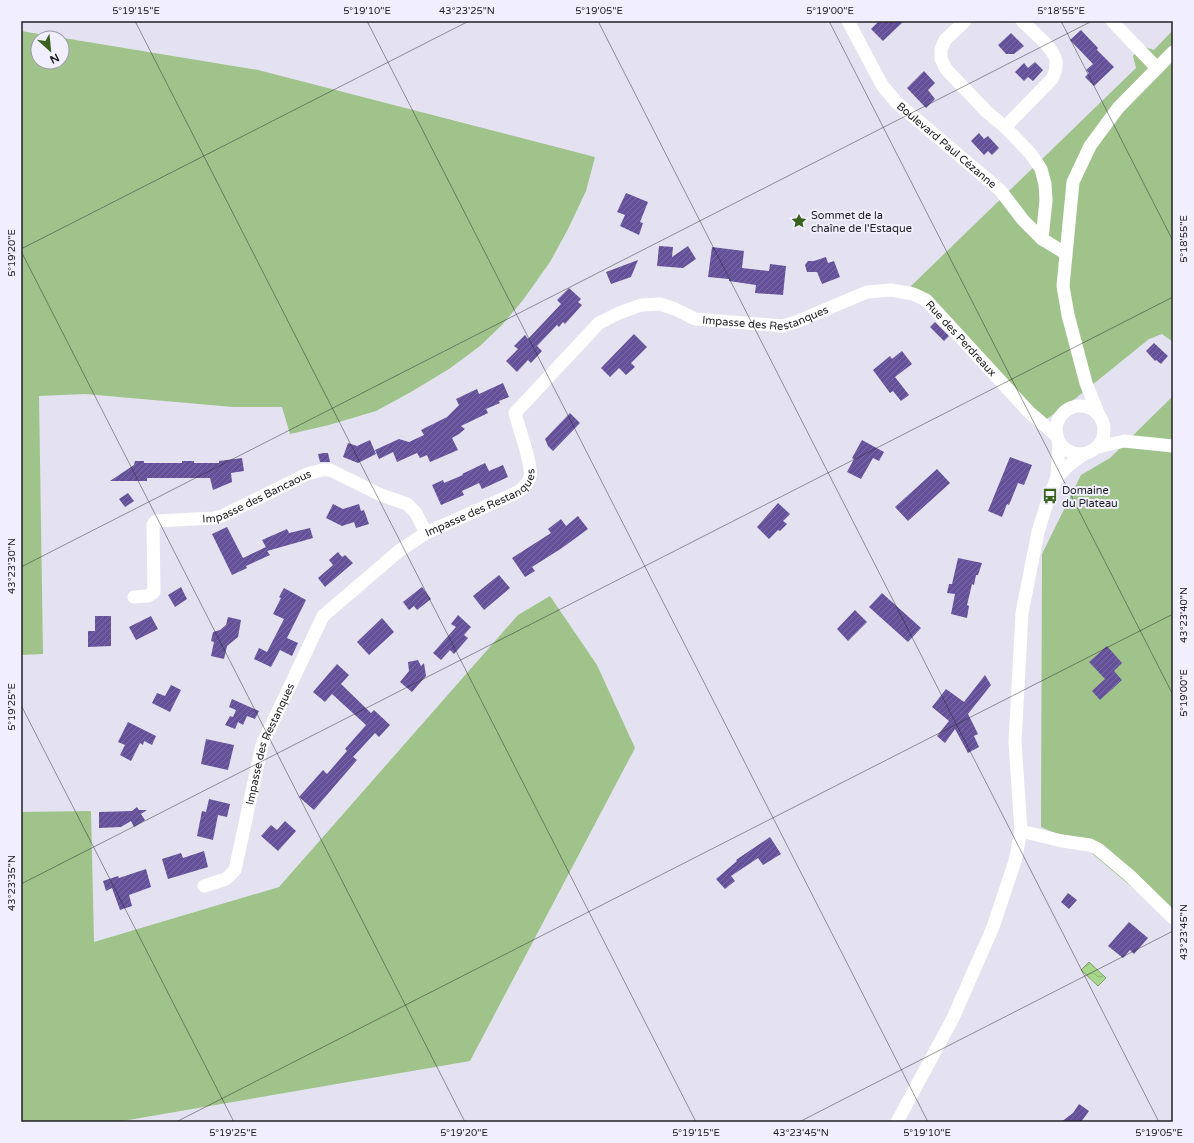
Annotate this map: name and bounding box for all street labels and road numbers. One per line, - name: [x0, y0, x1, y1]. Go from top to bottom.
- street label: Boulevard Paul Cézanne: [894, 100, 999, 191]
- street label: Rue des Perdreaux: [923, 298, 999, 379]
- street label: Impasse des Restanques: [702, 303, 830, 333]
- street label: Impasse des Bancaous: [202, 467, 313, 526]
- street label: Impasse des Restanques: [423, 468, 538, 540]
- street label: Impasse des Restanques: [243, 681, 297, 806]

